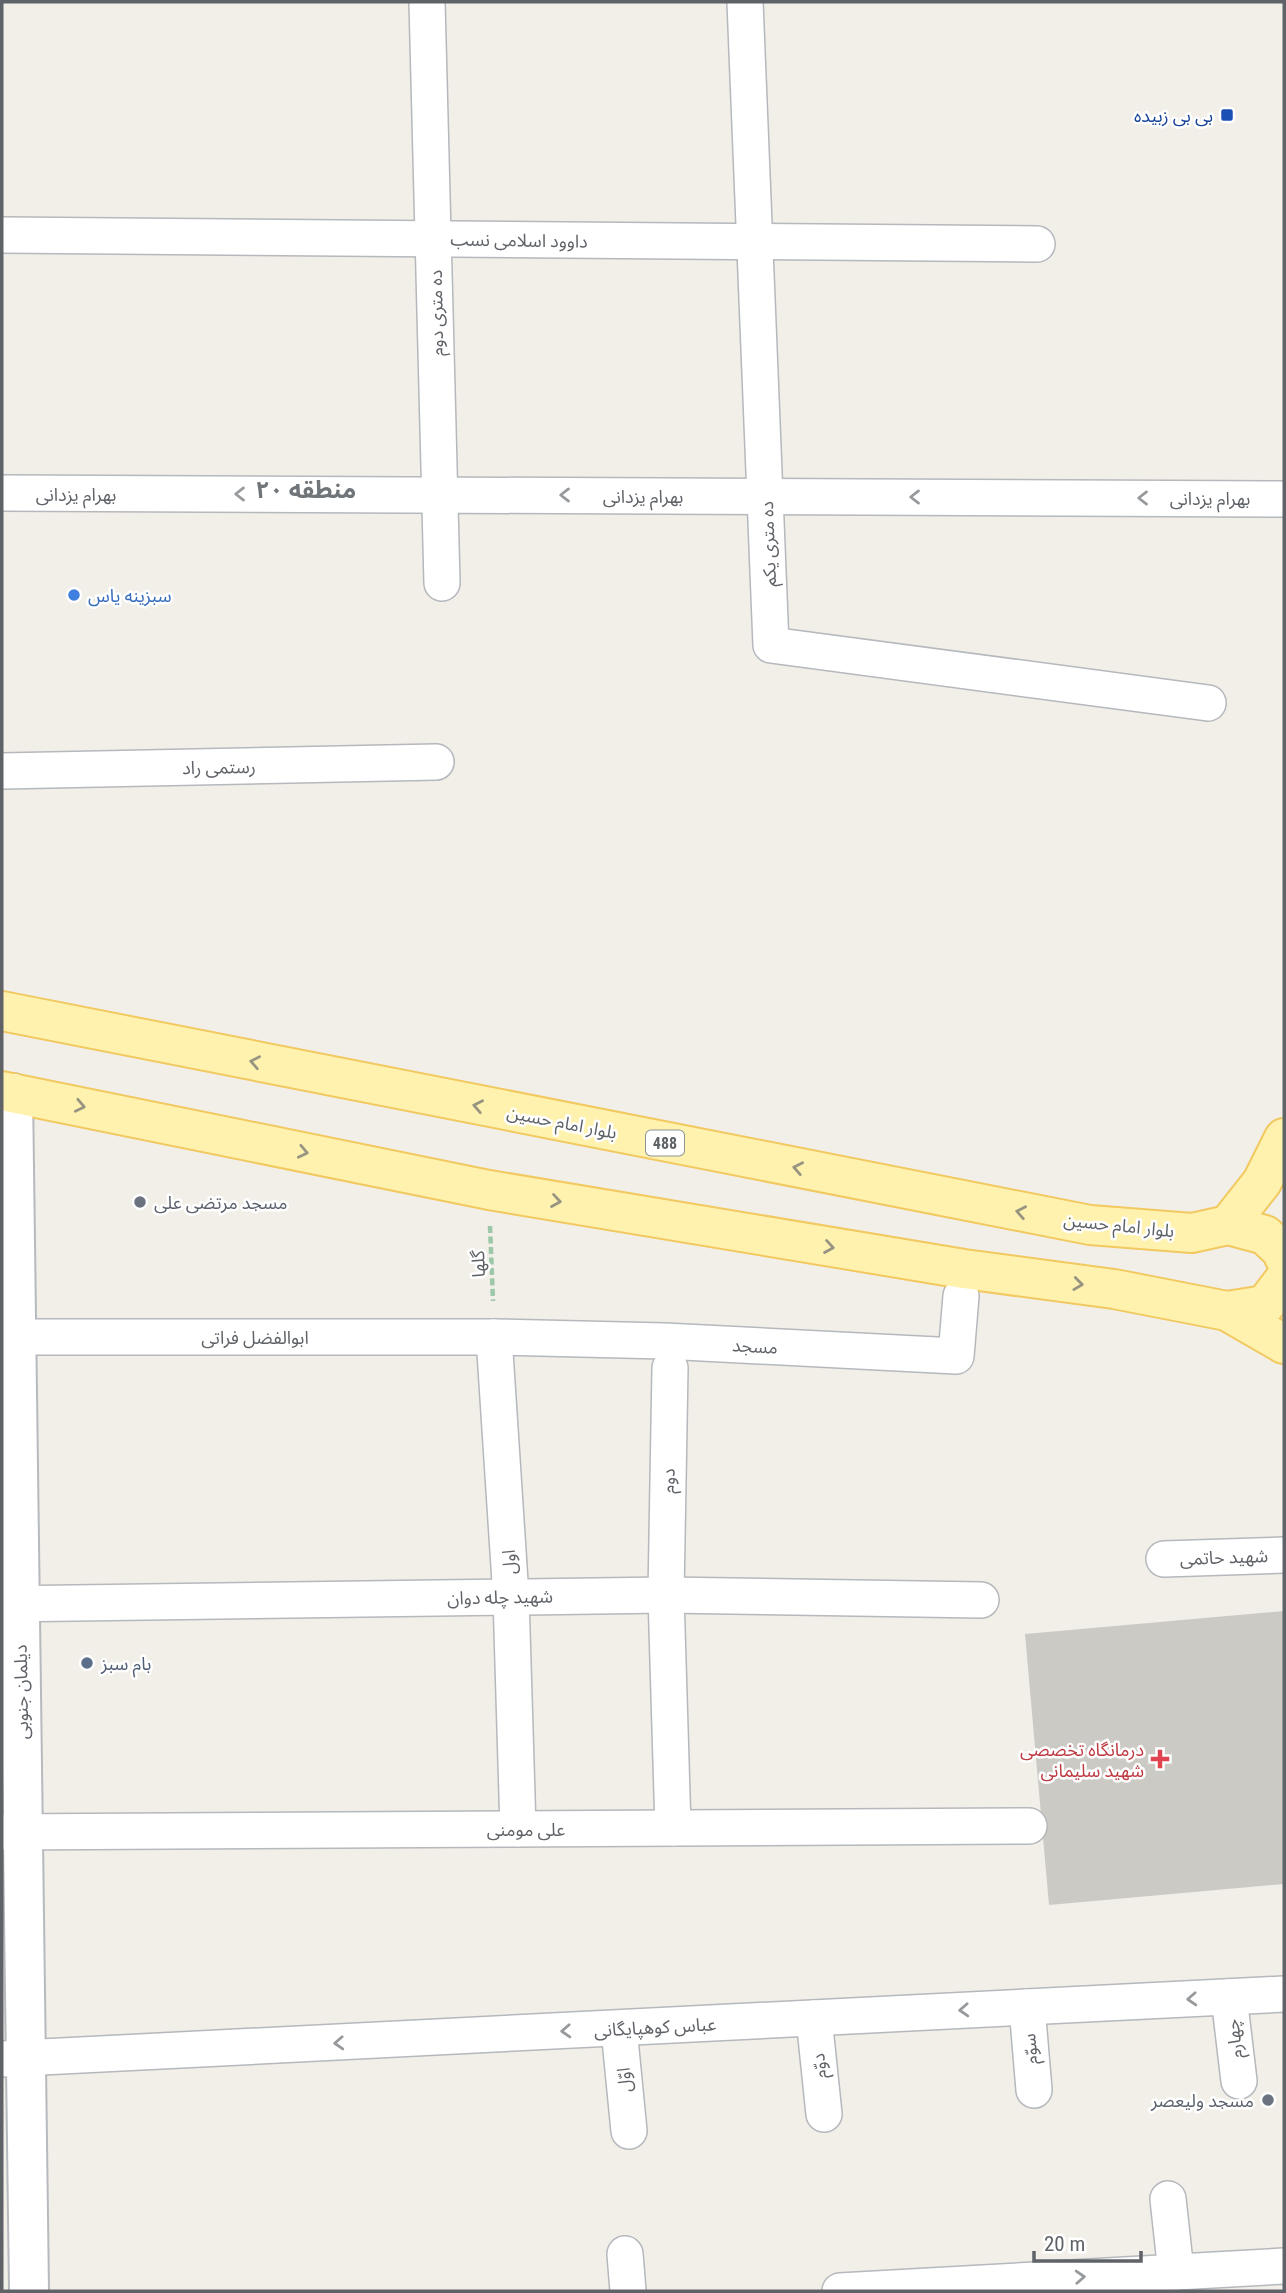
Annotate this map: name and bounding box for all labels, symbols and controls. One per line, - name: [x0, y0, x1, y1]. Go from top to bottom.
- place label: بی بی زبیده: [1134, 105, 1213, 127]
- marker: بی بی زبیده: [1219, 107, 1235, 123]
- street label: داوود اسلامی نسب: [450, 228, 588, 253]
- street label: ده متری دوم: [425, 270, 451, 356]
- district label: منطقه ۲۰: [256, 476, 356, 504]
- street label: بهرام یزدانی: [36, 484, 116, 509]
- one-way arrow: [234, 486, 244, 502]
- street label: بهرام یزدانی: [603, 486, 683, 511]
- one-way arrow: [559, 488, 570, 503]
- street label: بهرام یزدانی: [1170, 488, 1250, 513]
- one-way arrow: [909, 489, 920, 505]
- one-way arrow: [1137, 490, 1147, 506]
- street label: ده متری یکم: [756, 501, 783, 587]
- place label: سبزینه یاس: [88, 585, 172, 607]
- marker: سبزینه یاس: [66, 587, 82, 603]
- street label: رستمی راد: [182, 756, 256, 779]
- one-way arrow: [249, 1055, 261, 1070]
- one-way arrow: [74, 1098, 86, 1113]
- one-way arrow: [472, 1099, 484, 1114]
- street label: بلوار امام حسین: [505, 1101, 619, 1147]
- road number: 488: [646, 1130, 684, 1156]
- one-way arrow: [297, 1144, 309, 1159]
- one-way arrow: [792, 1162, 804, 1177]
- place label: مسجد مرتضی علی: [154, 1192, 288, 1214]
- one-way arrow: [550, 1193, 562, 1208]
- marker: مسجد مرتضی علی: [132, 1194, 148, 1210]
- one-way arrow: [1015, 1205, 1027, 1220]
- street label: بلوار امام حسین: [1062, 1209, 1175, 1245]
- one-way arrow: [823, 1239, 835, 1254]
- street label: گلها: [467, 1249, 489, 1278]
- one-way arrow: [1072, 1276, 1084, 1291]
- street label: ابوالفضل فراتی: [201, 1327, 309, 1349]
- street label: مسجد: [732, 1334, 778, 1358]
- street label: دوم: [657, 1468, 683, 1494]
- street label: شهید حاتمی: [1179, 1545, 1269, 1570]
- street label: اول: [498, 1549, 521, 1575]
- street label: شهید چله دوان: [447, 1586, 553, 1609]
- street label: دیلمان جنوبی: [10, 1644, 33, 1740]
- place label: بام سبز: [100, 1653, 151, 1678]
- marker: بام سبز: [79, 1655, 95, 1671]
- place label: درمانگاه تخصصی شهید سلیمانی: [1020, 1739, 1144, 1782]
- marker: درمانگاه تخصصی شهید سلیمانی: [1150, 1749, 1170, 1769]
- street label: علی مومنی: [487, 1819, 565, 1841]
- one-way arrow: [1186, 1991, 1197, 2006]
- one-way arrow: [959, 2003, 970, 2018]
- street label: عباس کوهپایگانی: [593, 2013, 717, 2042]
- street label: چهارم: [1221, 2018, 1251, 2060]
- one-way arrow: [560, 2024, 571, 2039]
- street label: سوّم: [1018, 2032, 1046, 2066]
- one-way arrow: [333, 2035, 344, 2050]
- street label: دوّم: [807, 2052, 835, 2080]
- street label: اوّل: [612, 2067, 637, 2093]
- place label: مسجد ولیعصر: [1150, 2090, 1254, 2112]
- marker: مسجد ولیعصر: [1260, 2092, 1276, 2108]
- scale bar: [1034, 2220, 1141, 2264]
- text: 20 m: [1044, 2232, 1085, 2256]
- one-way arrow: [1074, 2270, 1085, 2285]

